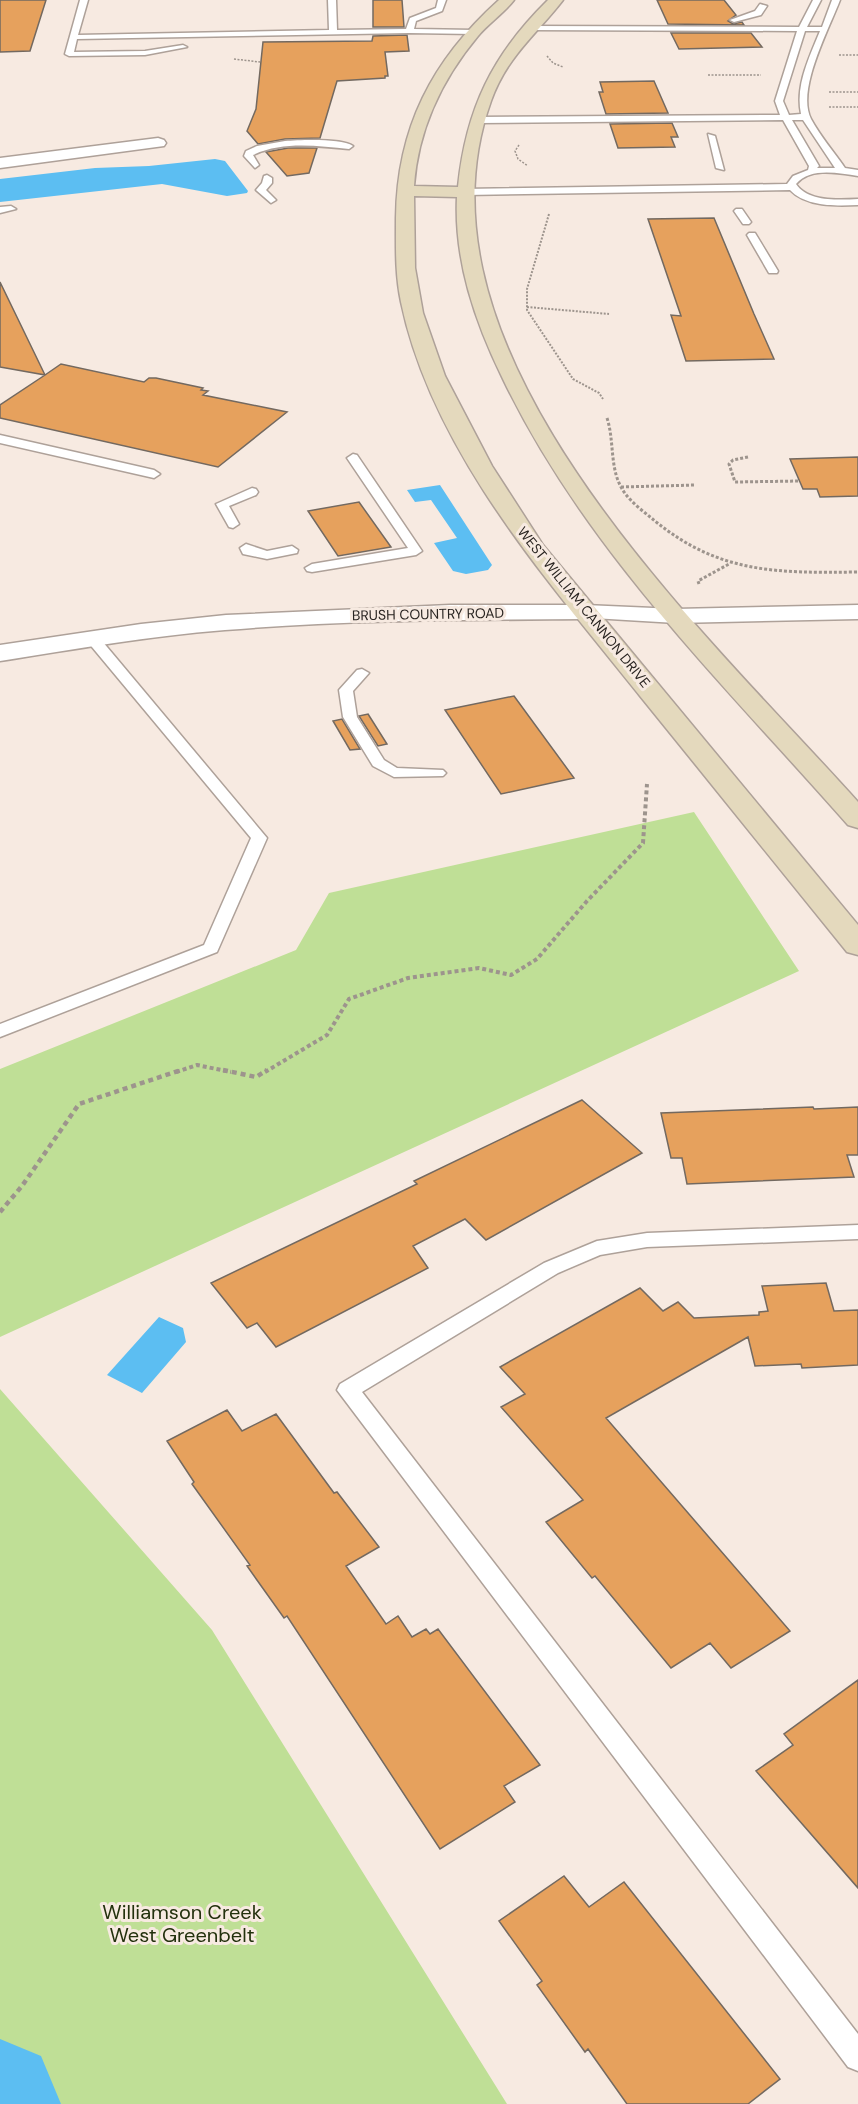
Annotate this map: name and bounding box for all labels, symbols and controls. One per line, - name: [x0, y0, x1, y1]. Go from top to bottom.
- street label: WEST WILLIAM CANNON DRIVE: [514, 523, 655, 691]
- street label: BRUSH COUNTRY ROAD: [352, 604, 504, 624]
- park label: Williamson Creek West Greenbelt: [102, 1899, 262, 1948]

